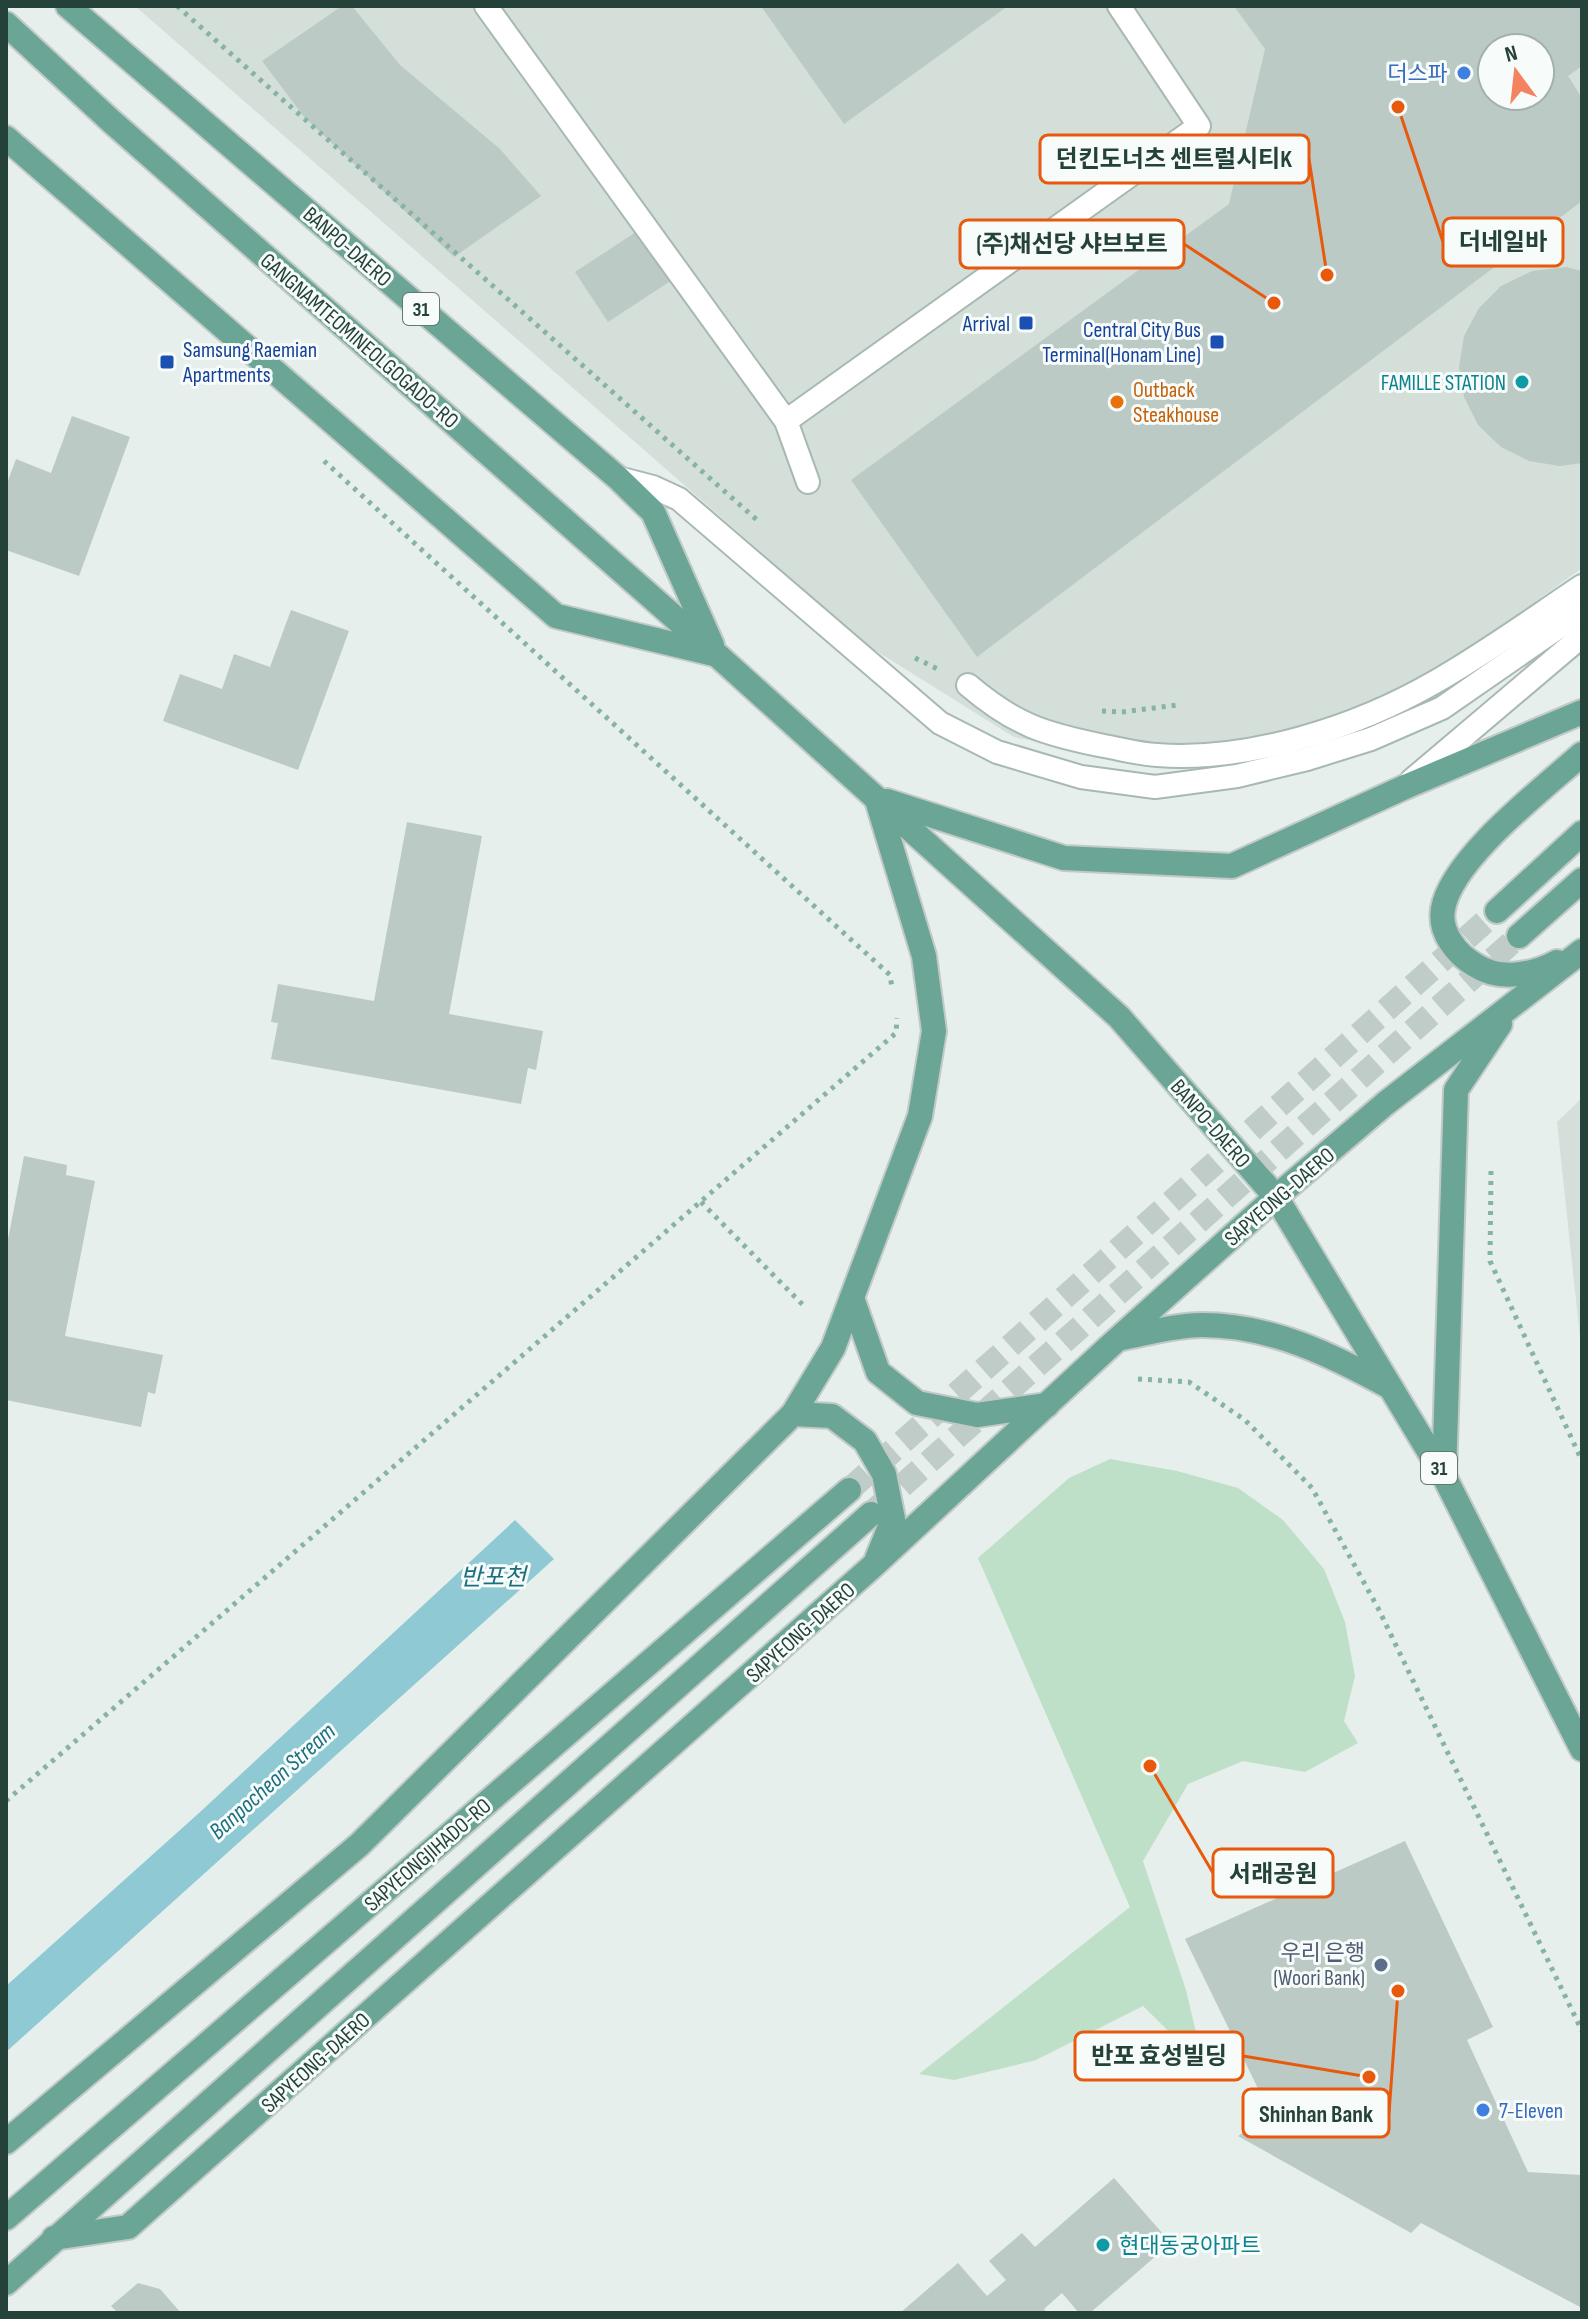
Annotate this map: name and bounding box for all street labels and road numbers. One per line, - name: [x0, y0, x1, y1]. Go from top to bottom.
- street label: BANPO-DAERO: [297, 201, 397, 293]
- street label: GANGNAMTEOMINEOLGOGADO-RO: [254, 248, 464, 435]
- road number: 31: [403, 293, 439, 325]
- street label: BANPO-DAERO: [1164, 1074, 1256, 1174]
- street label: SAPYEONG-DAERO: [1219, 1142, 1341, 1252]
- road number: 31: [1421, 1452, 1457, 1484]
- street label: SAPYEONG-DAERO: [741, 1577, 861, 1689]
- street label: SAPYEONGJIHADO-RO: [359, 1793, 497, 1918]
- street label: SAPYEONG-DAERO: [256, 2007, 376, 2119]

